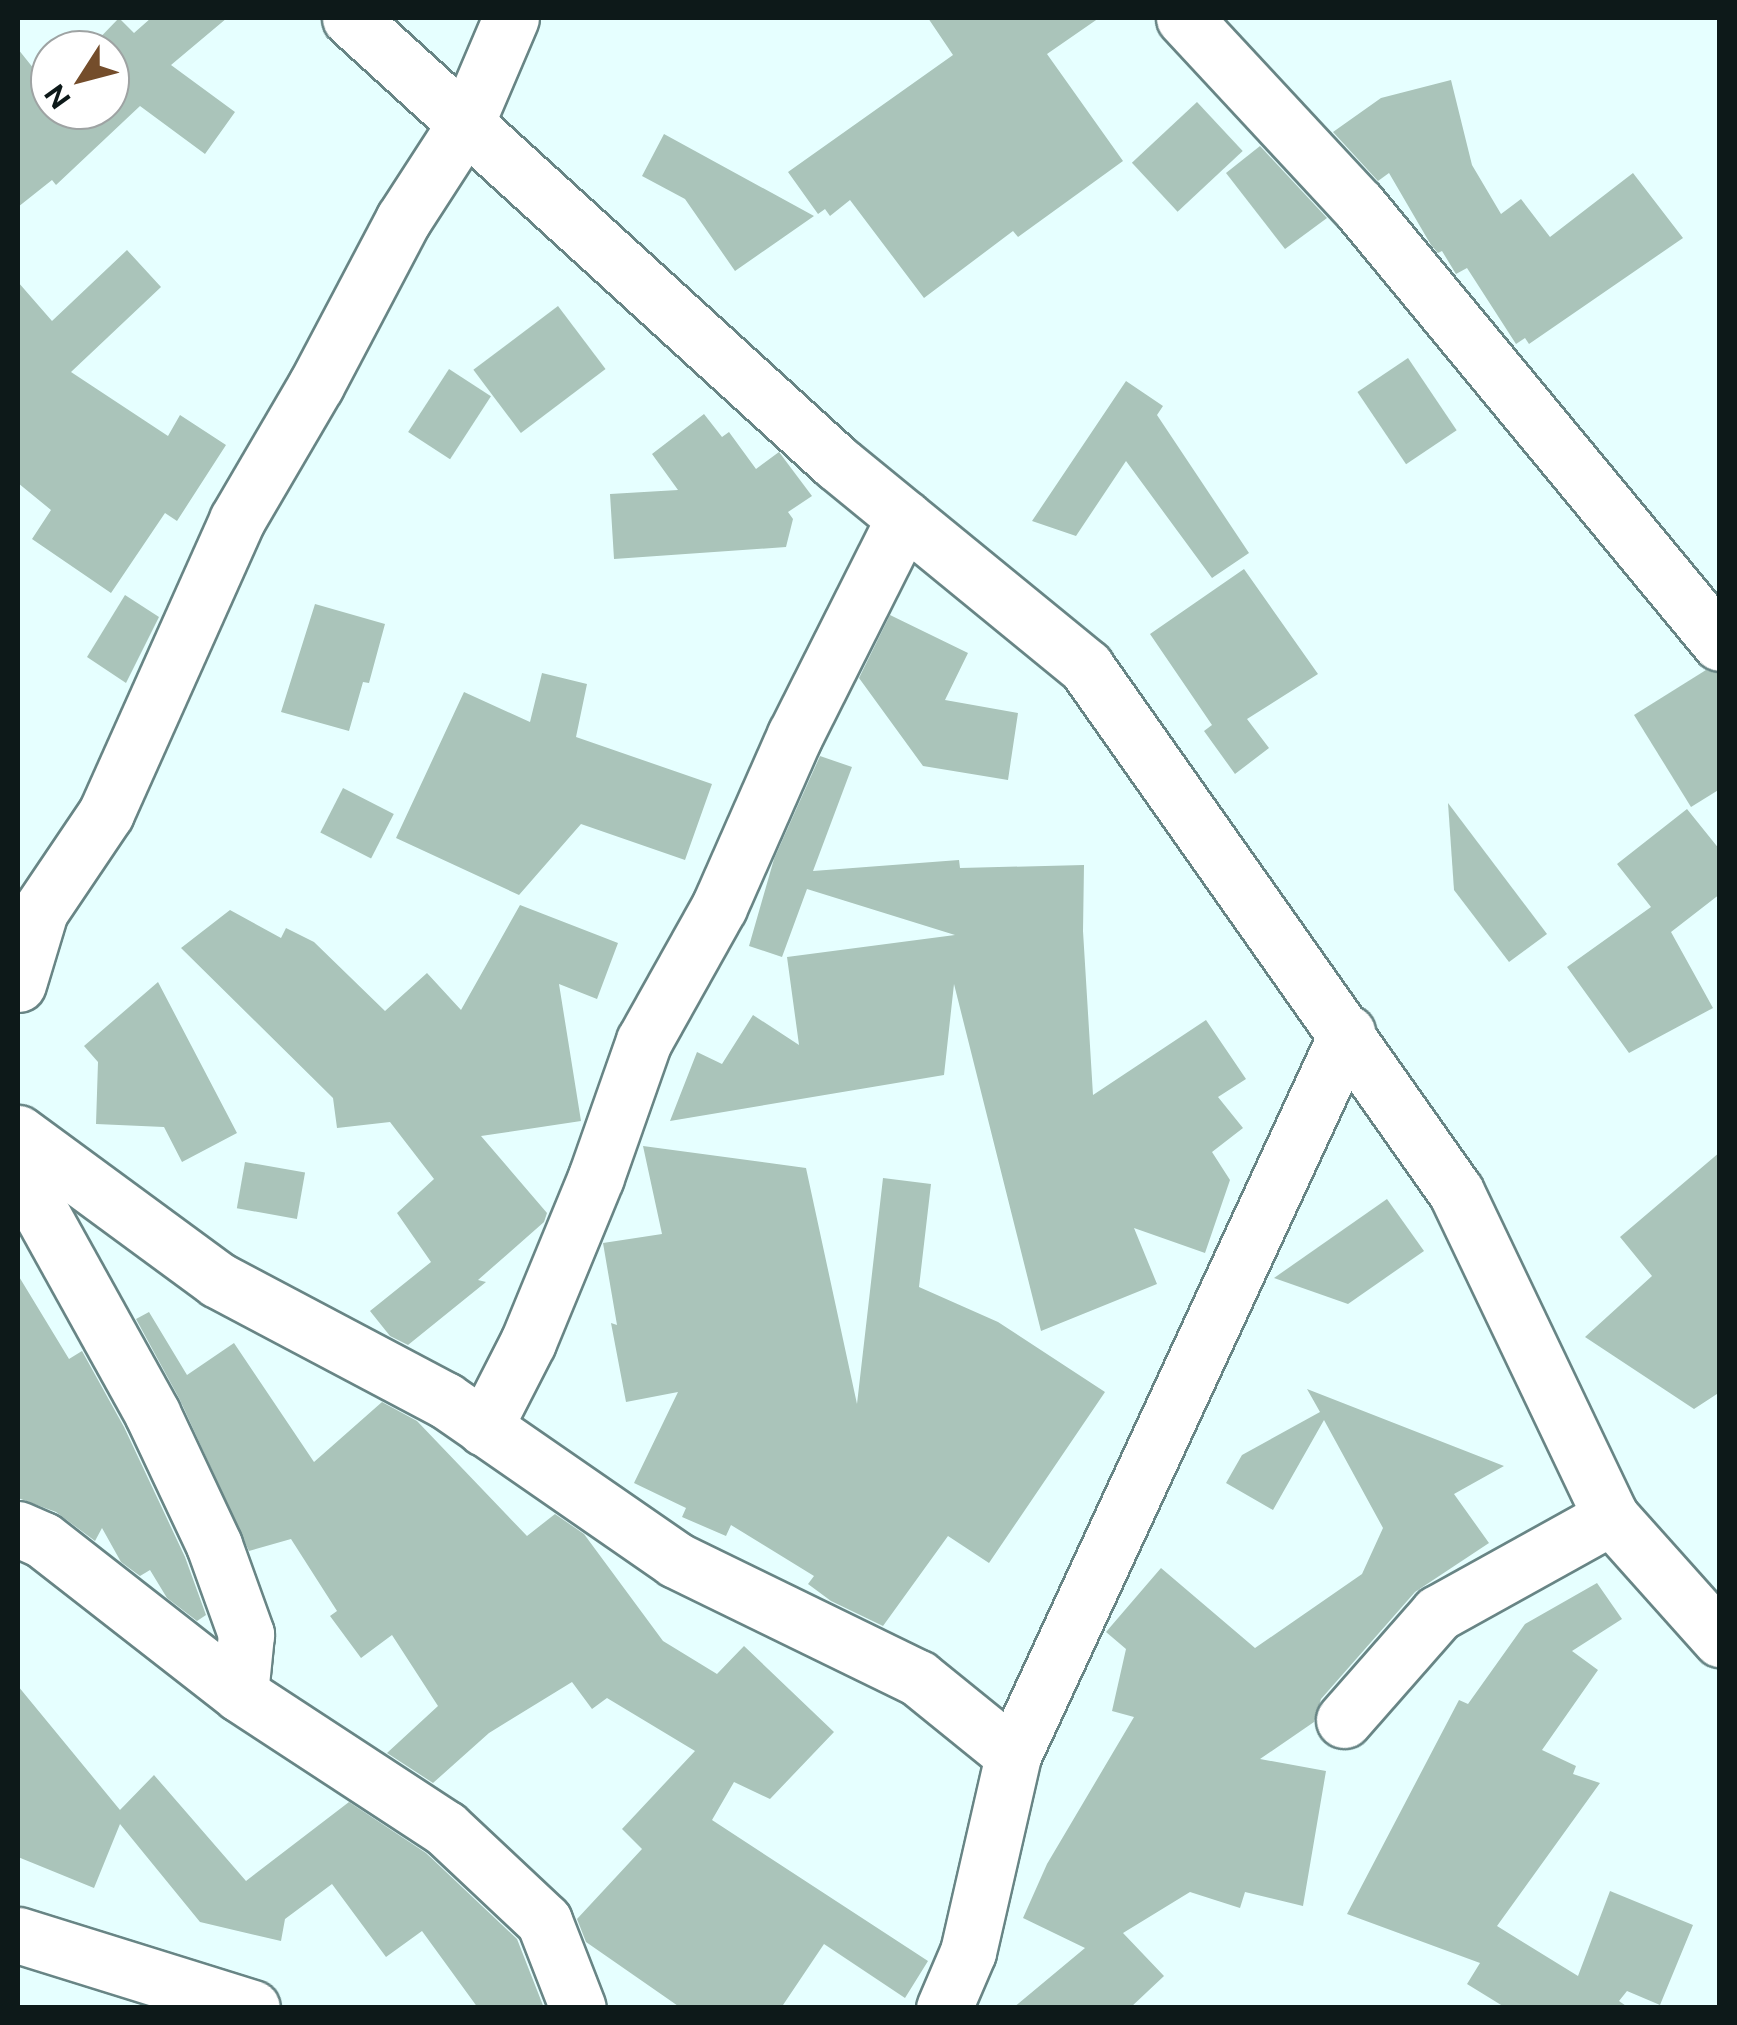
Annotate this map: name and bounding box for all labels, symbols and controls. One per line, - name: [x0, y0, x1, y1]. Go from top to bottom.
- north arrow: [30, 30, 130, 130]
- text: N: [37, 78, 77, 115]

